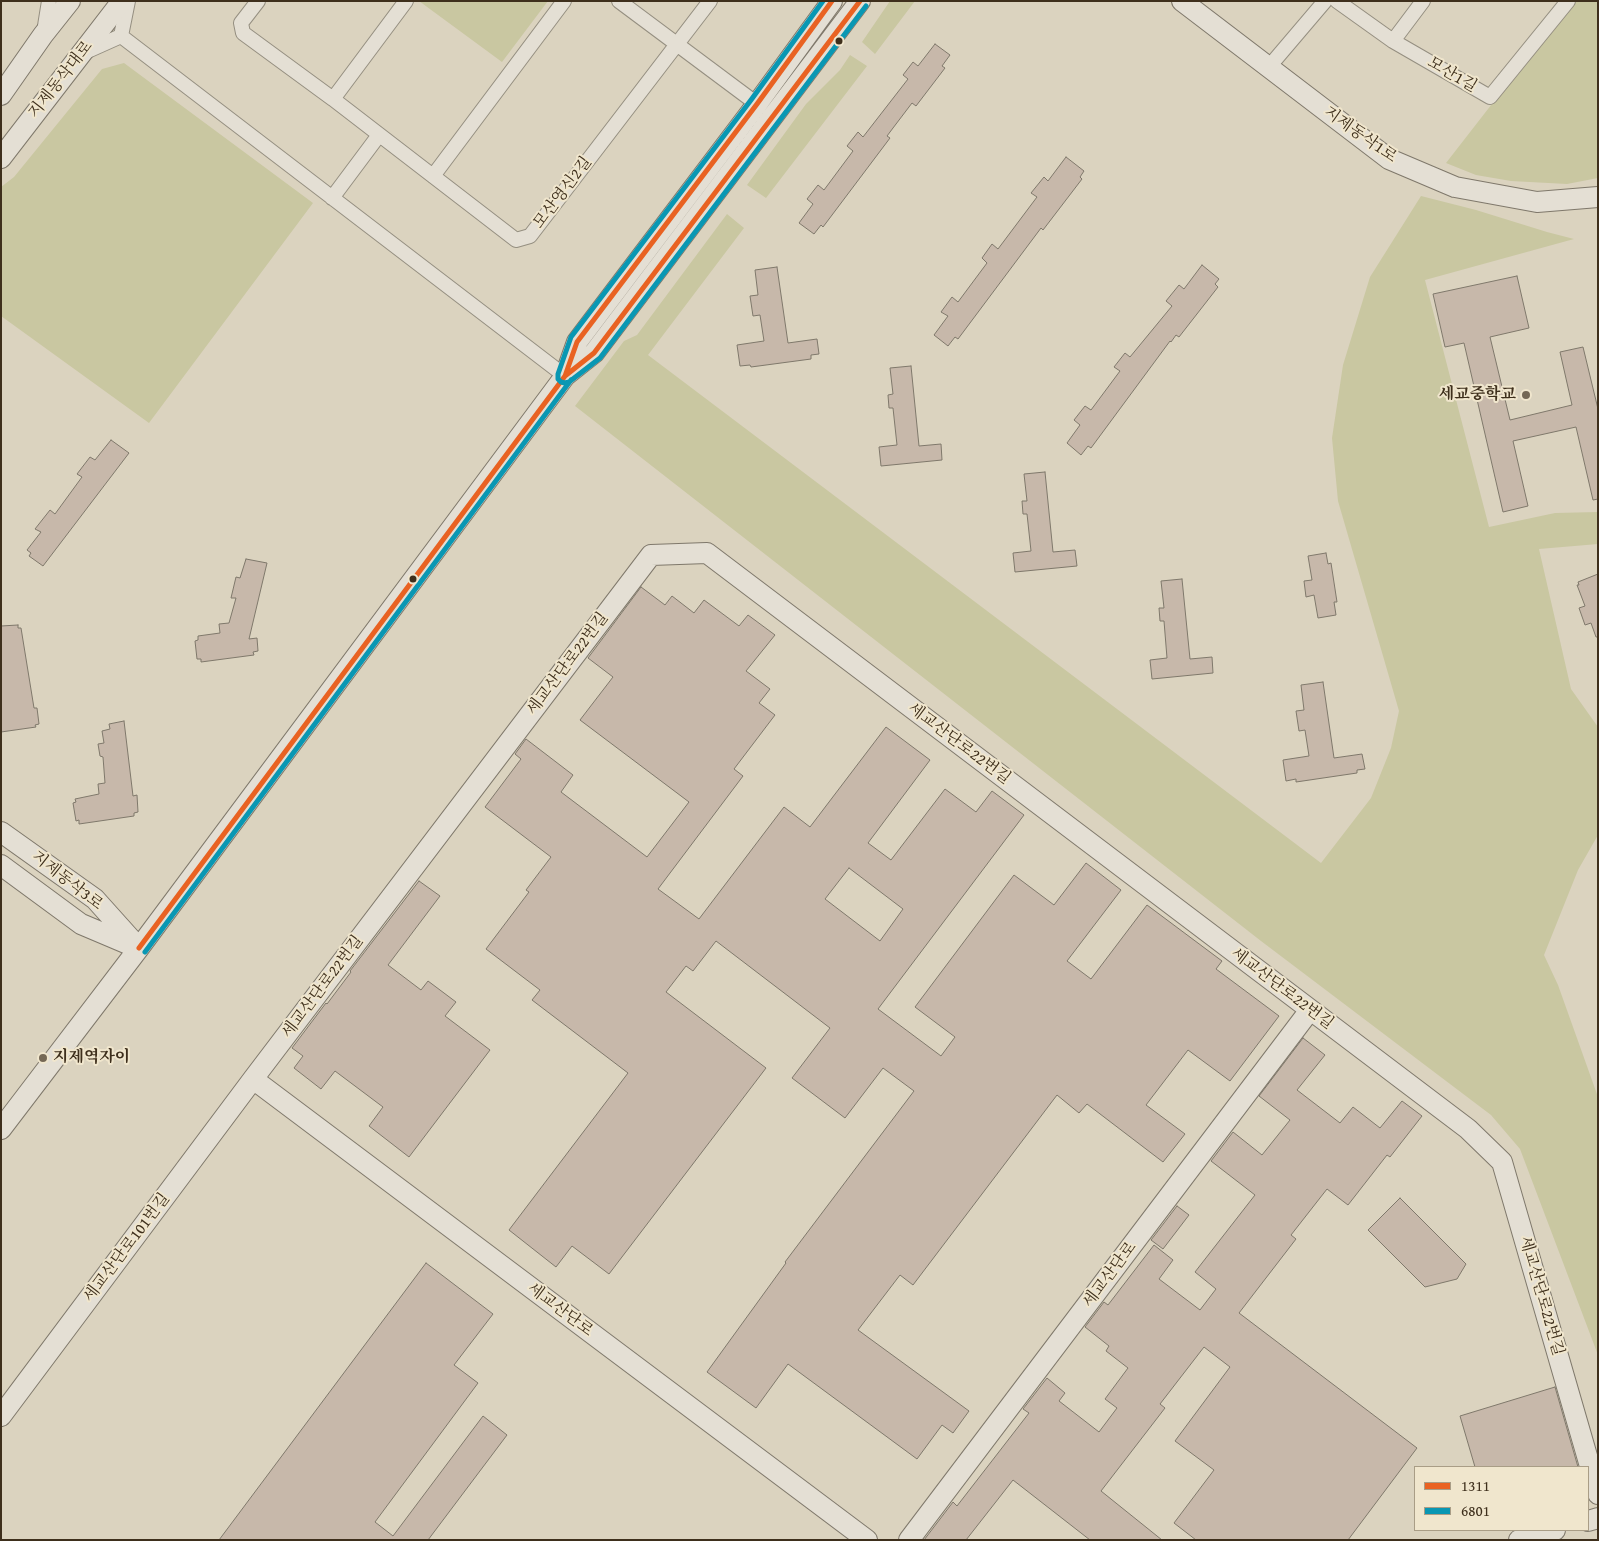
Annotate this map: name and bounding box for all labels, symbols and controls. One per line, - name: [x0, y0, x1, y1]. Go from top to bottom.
- unlabelled marker: [834, 36, 844, 46]
- street label: 지제동삭대로: [25, 38, 97, 122]
- street label: 모산1길: [1424, 53, 1480, 97]
- street label: 지제동삭1로: [1320, 103, 1400, 167]
- street label: 모산영신2길: [530, 153, 596, 233]
- place label: 세교중학교: [1439, 385, 1516, 405]
- marker: 세교중학교: [1520, 389, 1532, 401]
- unlabelled marker: [408, 574, 418, 584]
- street label: 세교산단로22번길: [523, 609, 613, 719]
- street label: 세교산단로22번길: [904, 699, 1014, 789]
- street label: 지제동삭3로: [28, 847, 106, 915]
- street label: 세교산단로22번길: [278, 932, 368, 1042]
- street label: 세교산단로22번길: [1227, 944, 1337, 1034]
- place label: 지제역자이: [53, 1048, 130, 1068]
- marker: 지제역자이: [37, 1052, 49, 1064]
- street label: 세교산단로101번길: [80, 1190, 174, 1306]
- street label: 세교산단로22번길: [1515, 1234, 1567, 1358]
- street label: 세교산단로: [1079, 1238, 1141, 1312]
- street label: 세교산단로: [523, 1279, 597, 1341]
- legend: [1414, 1466, 1589, 1531]
- text: 1311: [1461, 1475, 1490, 1496]
- text: 6801: [1461, 1500, 1490, 1521]

